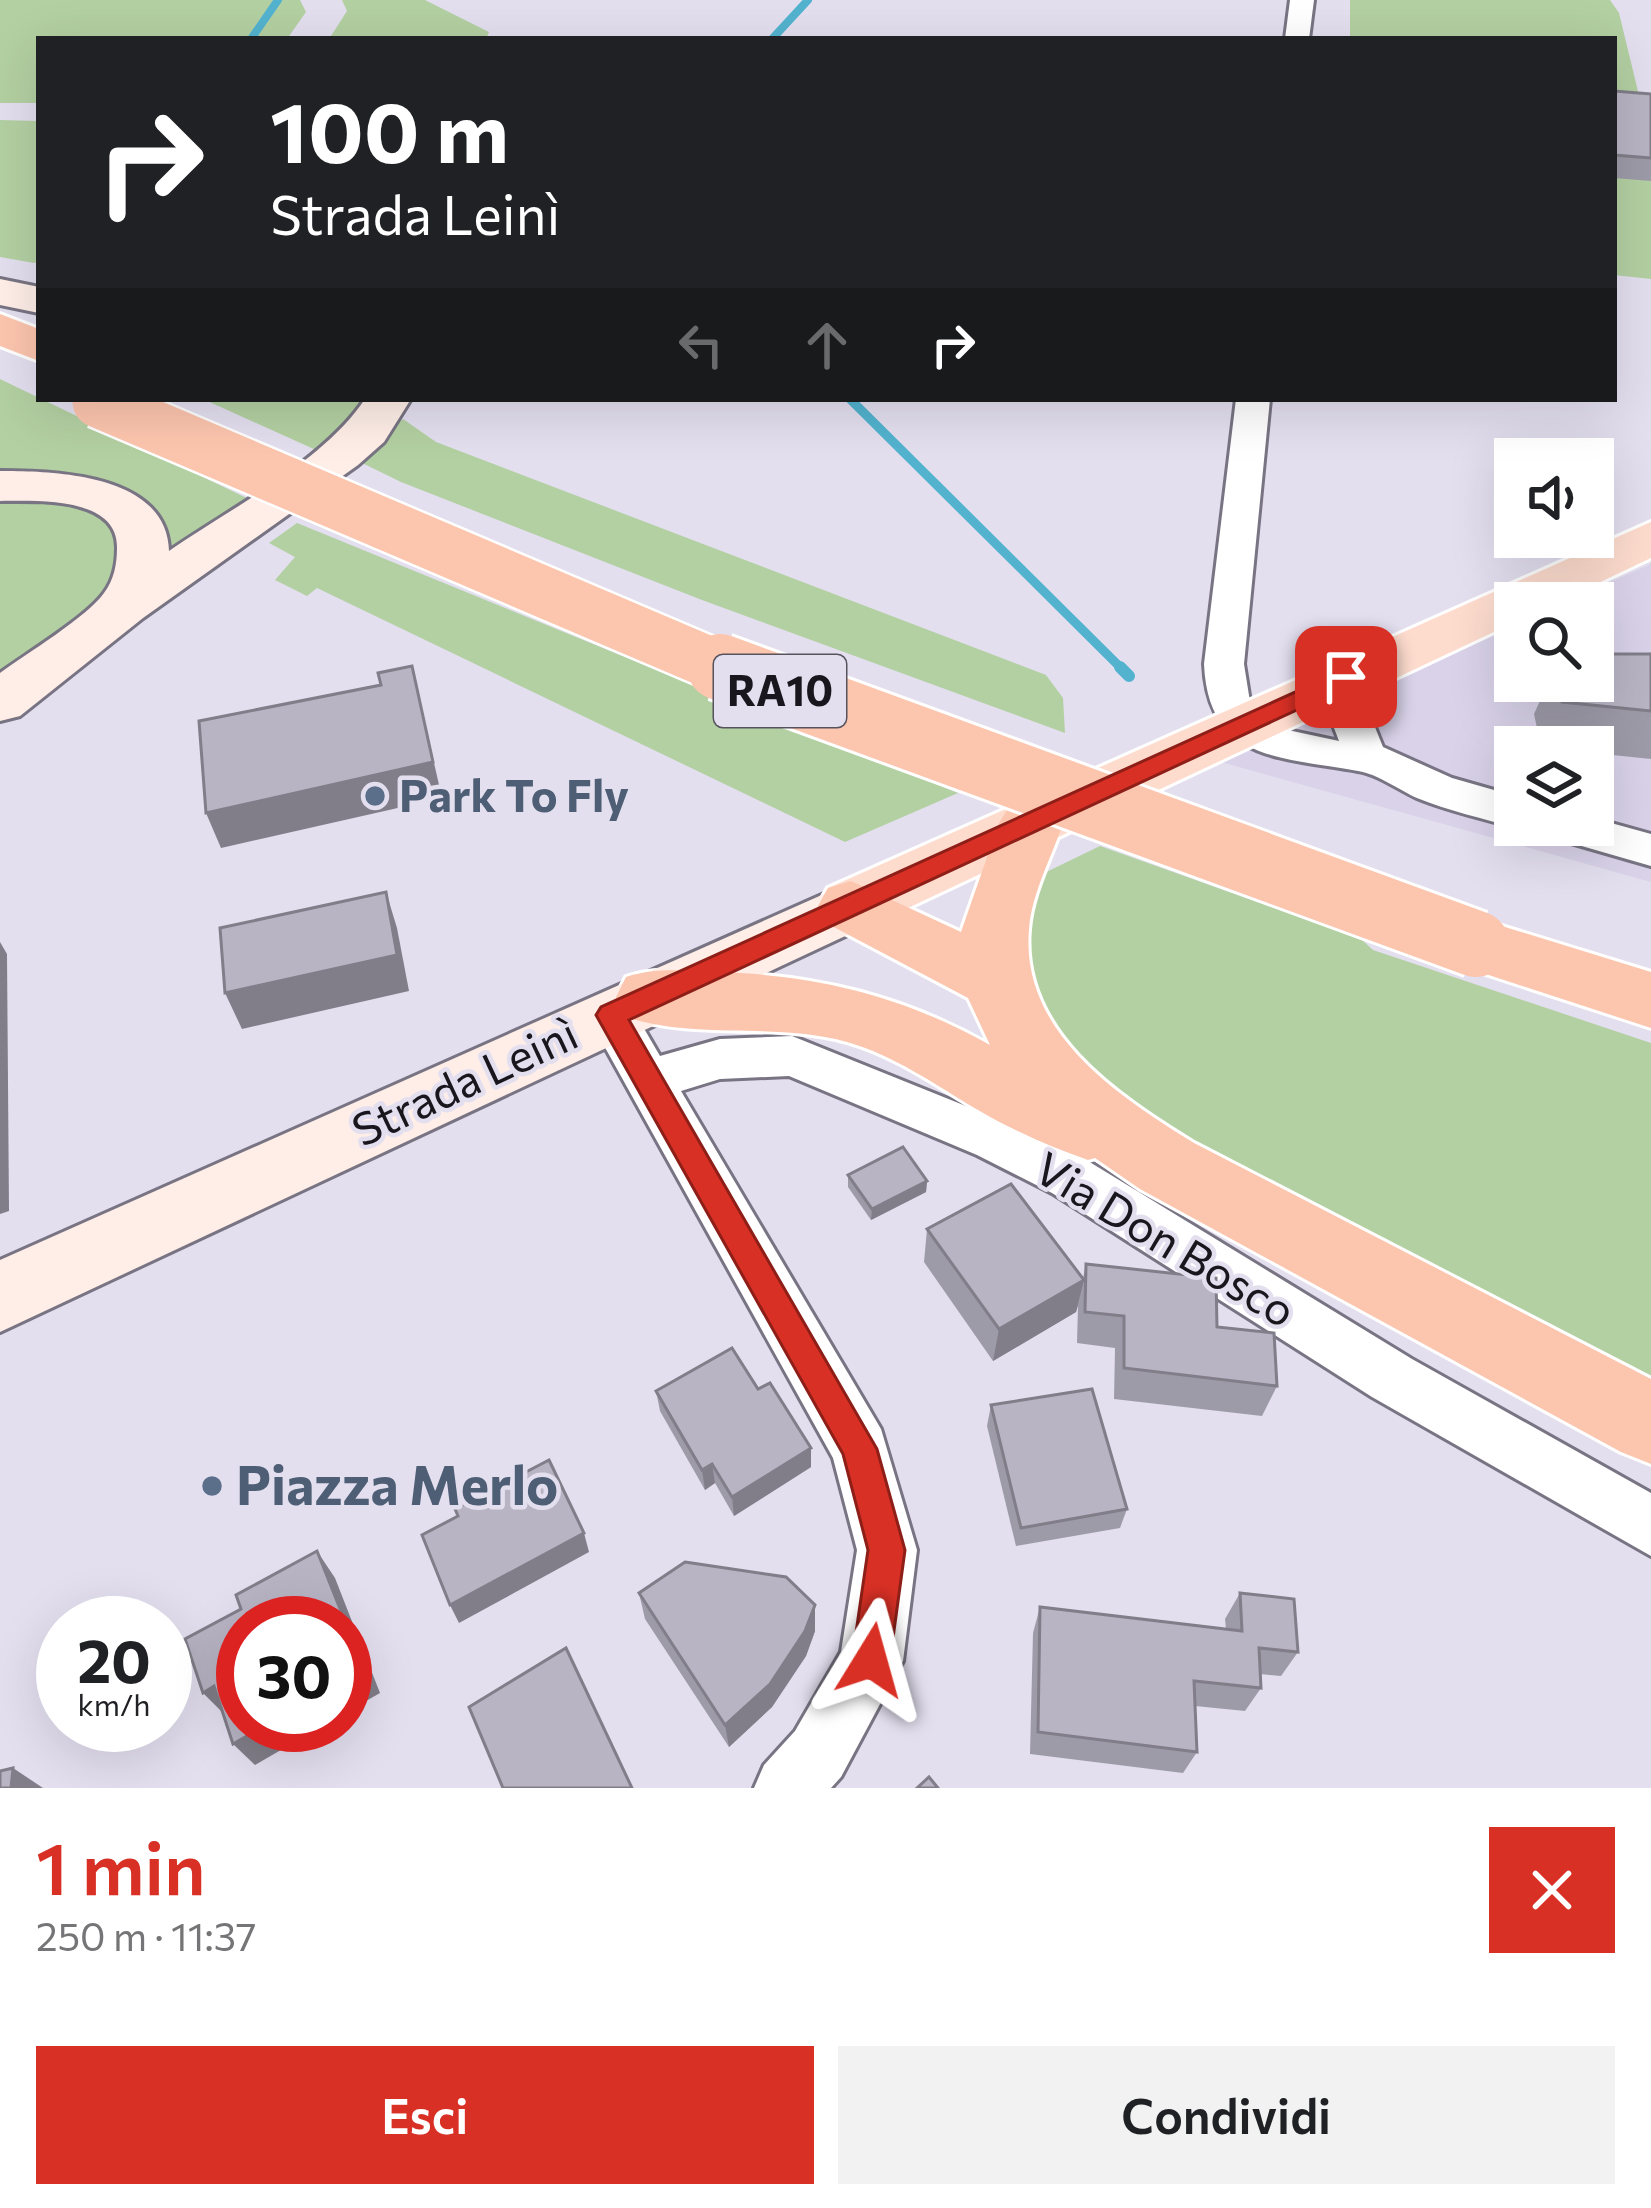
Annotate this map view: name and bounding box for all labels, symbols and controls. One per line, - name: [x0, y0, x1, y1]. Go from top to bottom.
- text: 100 m: [270, 78, 509, 180]
- icon: right: [72, 84, 228, 240]
- text: Strada Leinì: [270, 180, 560, 246]
- icon: left: [668, 312, 734, 378]
- icon: ahead: [794, 312, 860, 378]
- icon: right: [920, 312, 986, 378]
- map controls: [1494, 438, 1614, 846]
- button: sound: [1494, 438, 1614, 558]
- button: search: [1494, 582, 1614, 702]
- pin: [1295, 626, 1397, 728]
- icon: arrive: [1313, 644, 1379, 710]
- road number: RA10: [714, 655, 846, 727]
- button: layers: [1494, 726, 1614, 846]
- place label: Park To Fly: [399, 766, 629, 821]
- marker: Park To Fly: [362, 783, 388, 809]
- street label: Strada Leinì: [343, 1004, 585, 1156]
- street label: Via Don Bosco: [1026, 1139, 1307, 1337]
- place label: Piazza Merlo: [236, 1450, 558, 1516]
- marker: Piazza Merlo: [199, 1473, 225, 1499]
- speed limit sign: 30: [216, 1596, 372, 1752]
- position arrow: [808, 1597, 934, 1723]
- text: 20: [77, 1622, 151, 1695]
- text: km/h: [78, 1685, 150, 1722]
- text: 1 min: [36, 1822, 206, 1910]
- button: close: [1489, 1827, 1615, 1953]
- text: 250 m · 11:37: [36, 1911, 256, 1959]
- button: Esci: [36, 2046, 814, 2184]
- button: Condividi: [838, 2046, 1615, 2184]

